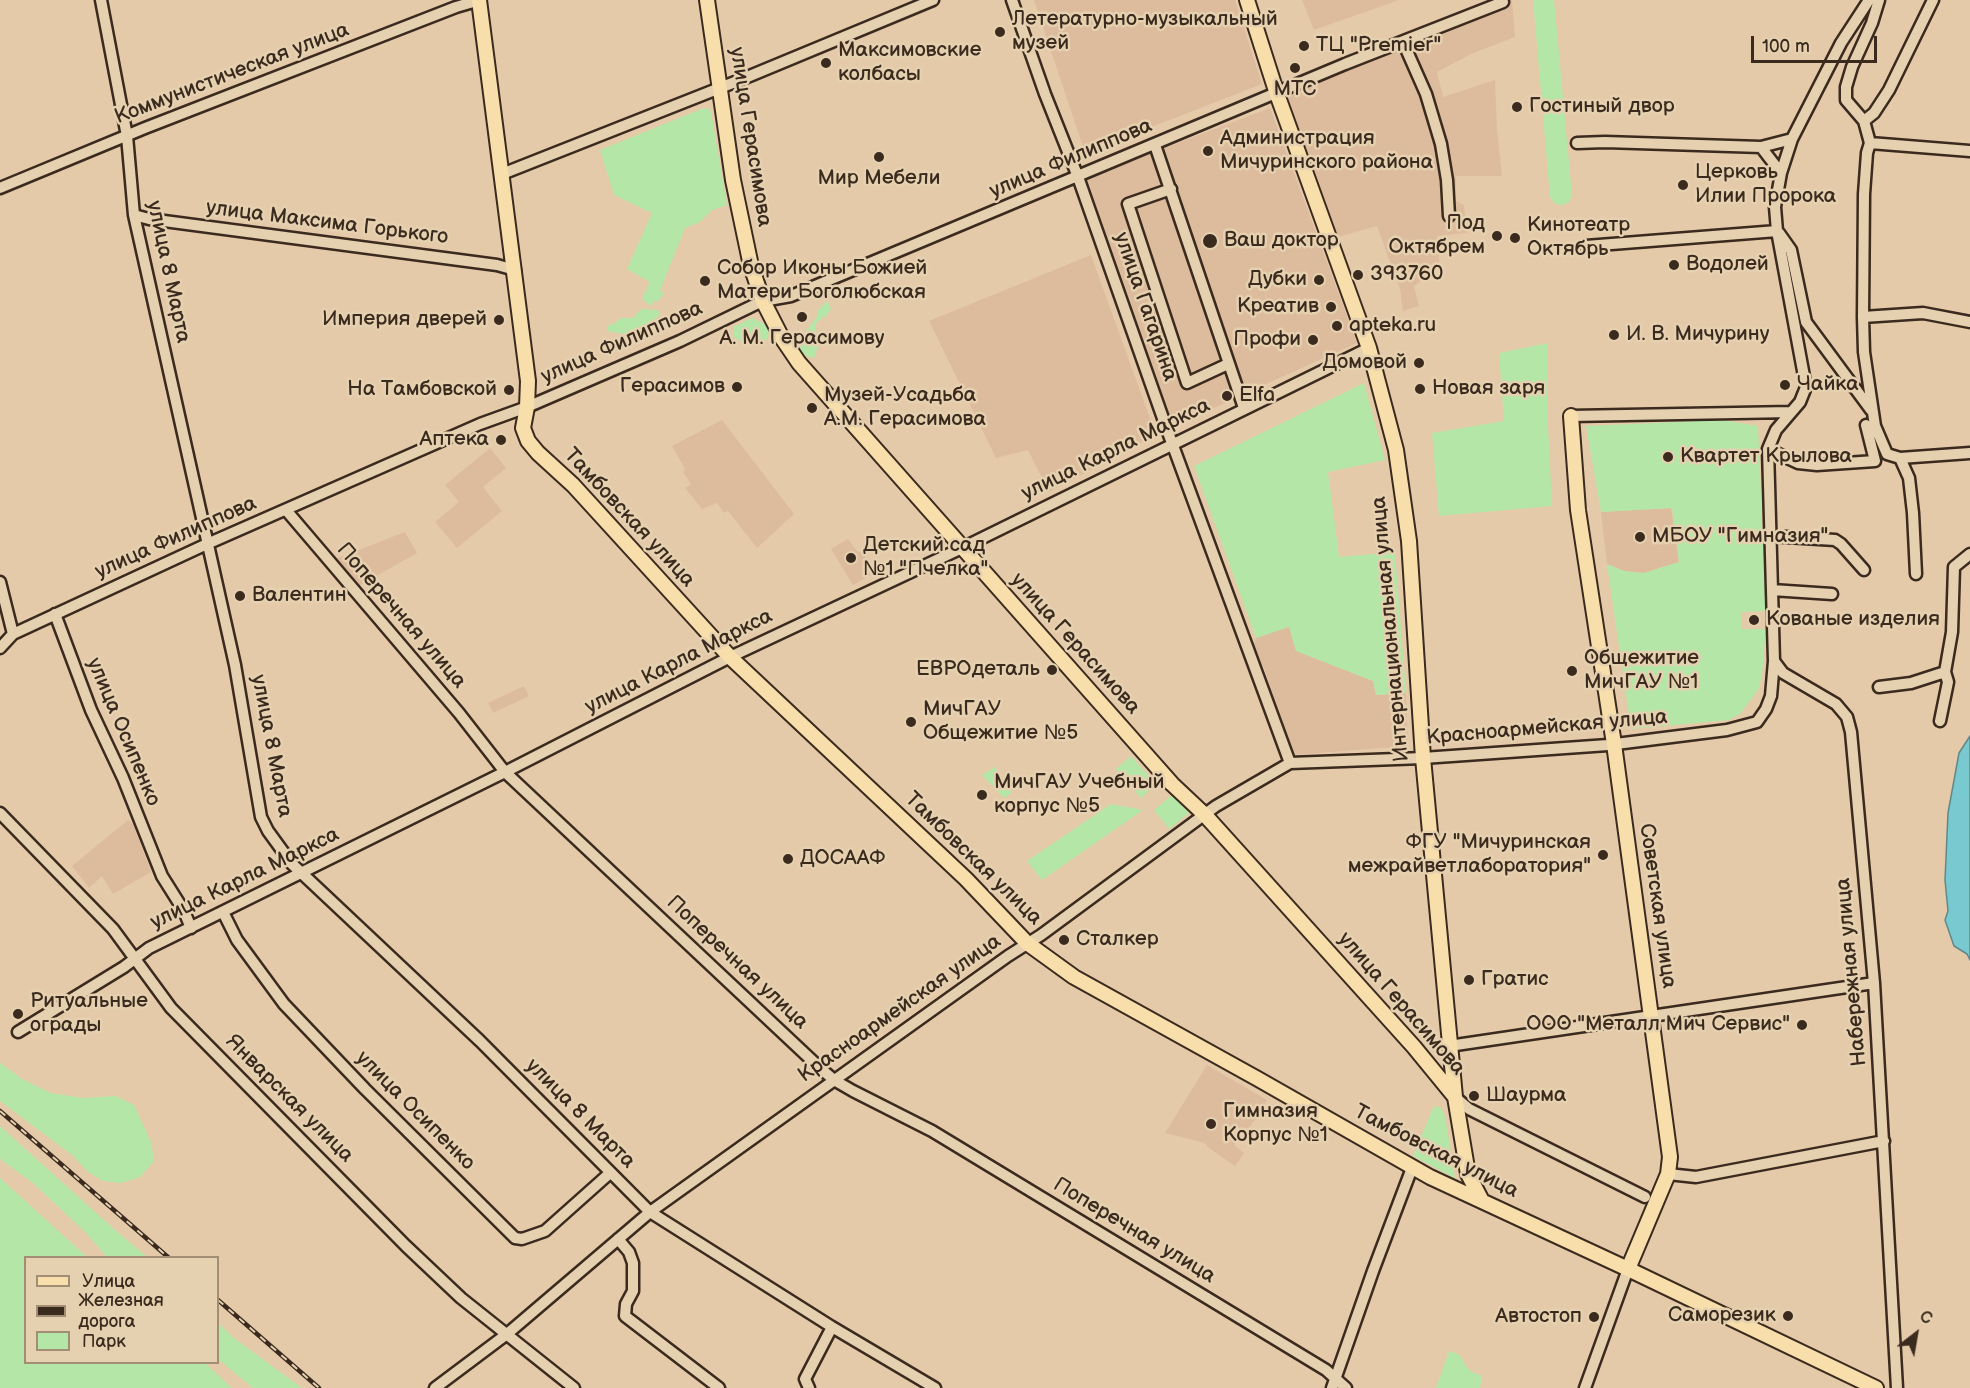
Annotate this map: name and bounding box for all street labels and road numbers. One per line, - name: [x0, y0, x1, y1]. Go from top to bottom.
- street label: Коммунистическая улица: [111, 18, 353, 130]
- street label: улица Герасимова: [723, 45, 777, 229]
- street label: улица Филиппова: [986, 113, 1156, 205]
- street label: улица Максима Горького: [205, 196, 449, 250]
- street label: улица 8 Марта: [141, 199, 195, 345]
- street label: улица Гагарина: [1108, 229, 1182, 385]
- street label: улица Филиппова: [537, 296, 707, 390]
- street label: улица Карла Маркса: [1018, 393, 1214, 507]
- street label: Тамбовская улица: [558, 443, 700, 593]
- street label: улица Филиппова: [91, 491, 261, 585]
- street label: Интернациональная улица: [1367, 495, 1415, 763]
- street label: Поперечная улица: [331, 538, 471, 694]
- street label: улица Герасимова: [1005, 568, 1145, 720]
- street label: улица Карла Маркса: [581, 604, 777, 720]
- street label: улица Осипенко: [80, 654, 166, 810]
- street label: улица 8 Марта: [245, 673, 297, 819]
- street label: Красноармейская улица: [1426, 705, 1668, 751]
- street label: Тамбовская улица: [899, 787, 1047, 931]
- street label: улица Карла Маркса: [147, 822, 343, 936]
- street label: Советская улица: [1633, 822, 1681, 990]
- street label: Набережная улица: [1831, 877, 1873, 1067]
- street label: Поперечная улица: [661, 891, 813, 1035]
- street label: улица Герасимова: [1332, 927, 1470, 1081]
- street label: Красноармейская улица: [794, 929, 1006, 1089]
- street label: Январская улица: [220, 1030, 358, 1168]
- street label: улица Осипенко: [350, 1046, 480, 1176]
- street label: улица 8 Марта: [520, 1054, 640, 1174]
- street label: Тамбовская улица: [1350, 1100, 1522, 1204]
- street label: Поперечная улица: [1048, 1173, 1220, 1289]

